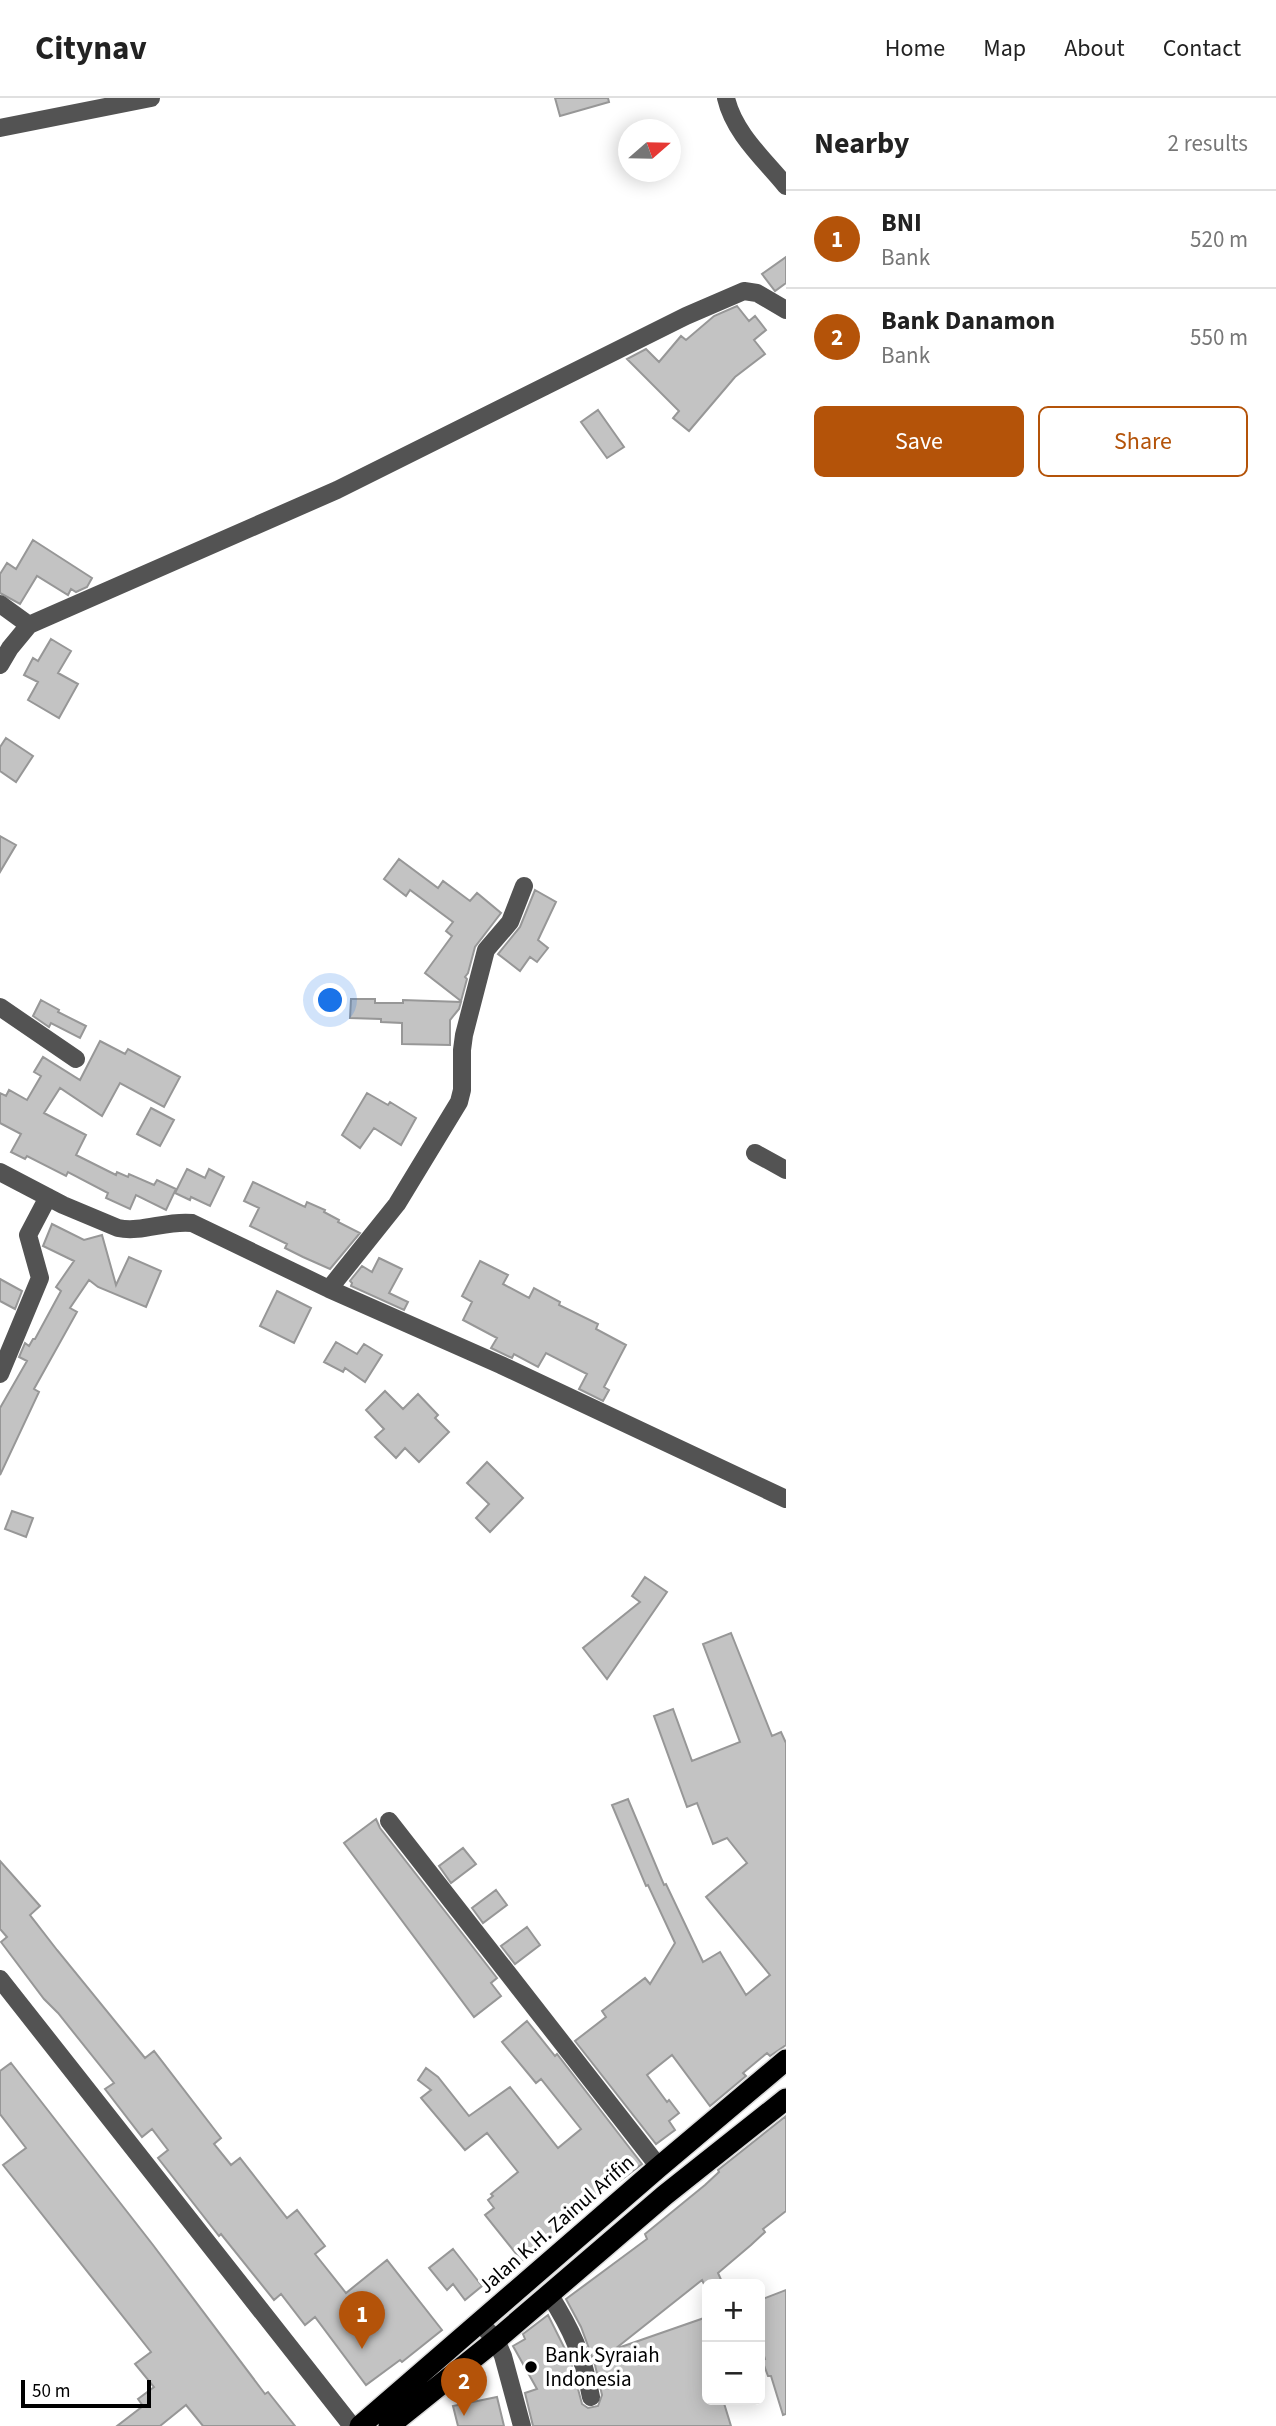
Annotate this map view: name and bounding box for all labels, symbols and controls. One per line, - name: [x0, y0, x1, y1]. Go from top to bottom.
- text: Citynav: [35, 25, 147, 72]
- text: Home: [885, 31, 945, 66]
- text: Map: [983, 31, 1026, 66]
- text: About: [1064, 31, 1125, 66]
- text: Contact: [1163, 31, 1241, 66]
- north arrow: [618, 119, 681, 182]
- text: Nearby: [814, 122, 909, 165]
- text: 2 results: [1168, 127, 1248, 160]
- text: BNI: [881, 204, 922, 241]
- text: 1: [831, 223, 843, 256]
- text: 520 m: [1190, 223, 1248, 256]
- text: Bank: [881, 241, 930, 274]
- text: Bank Danamon: [881, 302, 1055, 339]
- text: 2: [831, 321, 843, 354]
- text: 550 m: [1190, 321, 1248, 354]
- text: Bank: [881, 339, 930, 372]
- button: Save: [814, 406, 1024, 477]
- button: Share: [1038, 406, 1248, 477]
- your location: [313, 983, 347, 1017]
- street label: Jalan K.H. Zainul Arifin: [471, 2148, 641, 2300]
- map controls: [702, 2279, 765, 2405]
- button: +: [702, 2279, 765, 2342]
- pin: 1: [339, 2291, 385, 2349]
- place label: Bank Syraiah Indonesia: [545, 2340, 660, 2394]
- button: −: [702, 2342, 765, 2405]
- pin: 2: [441, 2358, 487, 2416]
- marker: Bank Syraiah Indonesia: [523, 2359, 539, 2375]
- scale bar: [21, 2377, 150, 2409]
- text: 50 m: [32, 2378, 70, 2405]

